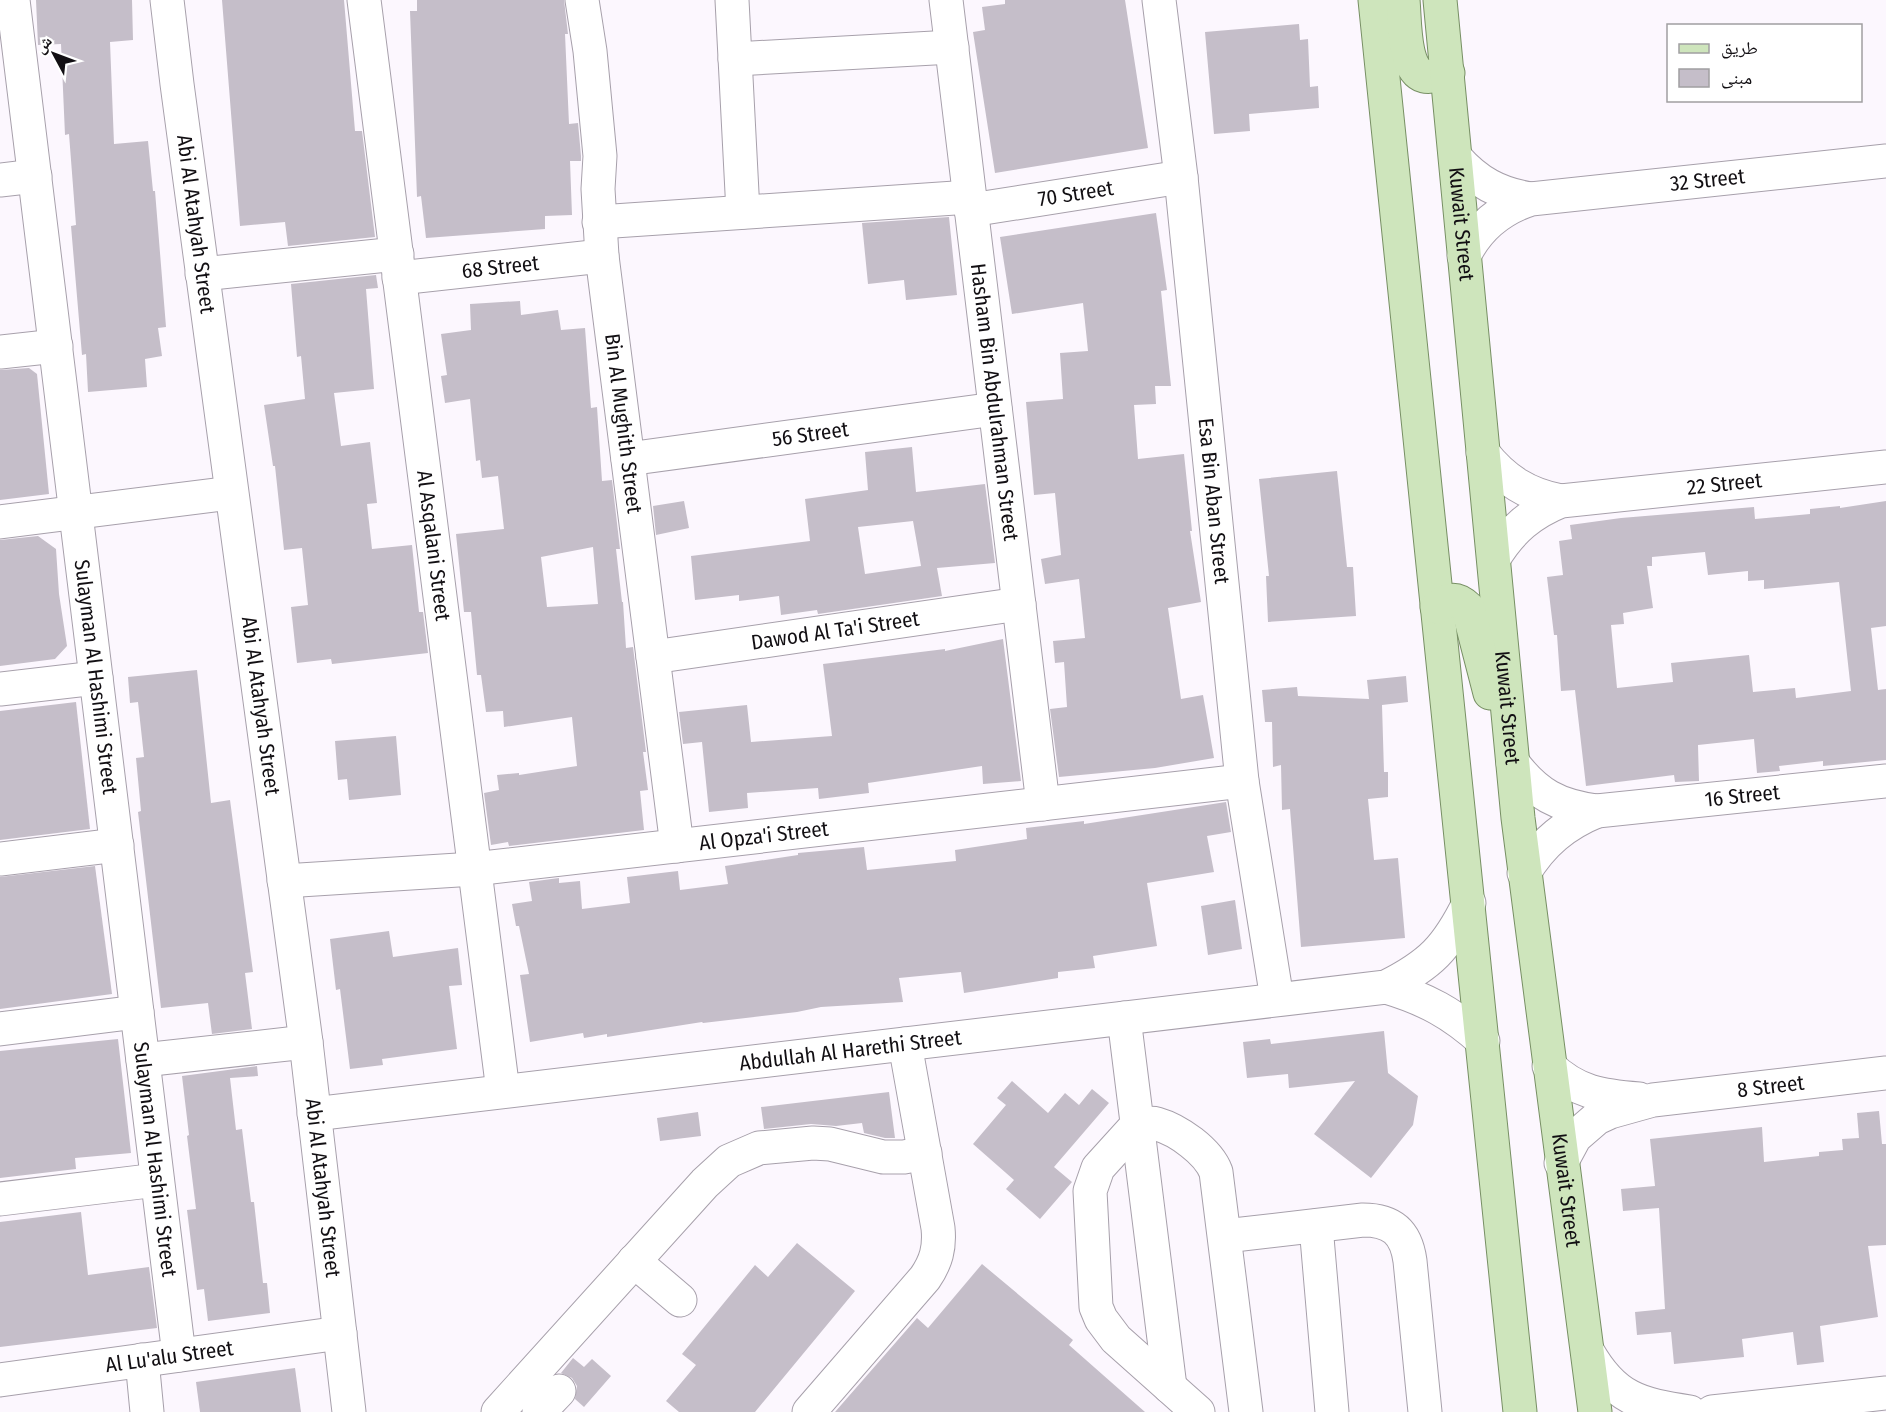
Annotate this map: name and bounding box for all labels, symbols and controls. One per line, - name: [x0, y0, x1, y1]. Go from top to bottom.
- north arrow: [24, 24, 84, 84]
- legend: [1667, 24, 1862, 102]
- text: ش: [30, 32, 56, 57]
- text: طريق: [1721, 37, 1758, 59]
- text: مبنى: [1721, 67, 1752, 89]
- street label: Abi Al Atahyah Street: [171, 133, 221, 315]
- street label: 32 Street: [1669, 163, 1746, 197]
- street label: Kuwait Street: [1443, 166, 1480, 282]
- street label: 70 Street: [1036, 175, 1115, 212]
- street label: 68 Street: [460, 250, 540, 284]
- street label: Hasham Bin Abdulrahman Street: [965, 262, 1024, 542]
- street label: Bin Al Mughith Street: [599, 332, 648, 515]
- street label: 56 Street: [771, 416, 850, 452]
- street label: Esa Bin Aban Street: [1192, 417, 1235, 585]
- street label: 22 Street: [1686, 467, 1763, 501]
- street label: Al Asqalani Street: [411, 469, 456, 623]
- street label: Sulayman Al Hashimi Street: [69, 558, 123, 796]
- street label: Dawod Al Ta'i Street: [749, 606, 921, 656]
- street label: Abi Al Atahyah Street: [236, 615, 286, 797]
- street label: Kuwait Street: [1489, 650, 1526, 766]
- street label: 16 Street: [1703, 779, 1781, 813]
- street label: Al Opza'i Street: [698, 815, 830, 856]
- street label: Abdullah Al Harethi Street: [738, 1024, 963, 1077]
- street label: Sulayman Al Hashimi Street: [128, 1040, 182, 1278]
- street label: 8 Street: [1736, 1070, 1806, 1103]
- street label: Abi Al Atahyah Street: [300, 1097, 346, 1279]
- street label: Kuwait Street: [1546, 1132, 1587, 1249]
- street label: Al Lu'alu Street: [104, 1335, 235, 1378]

